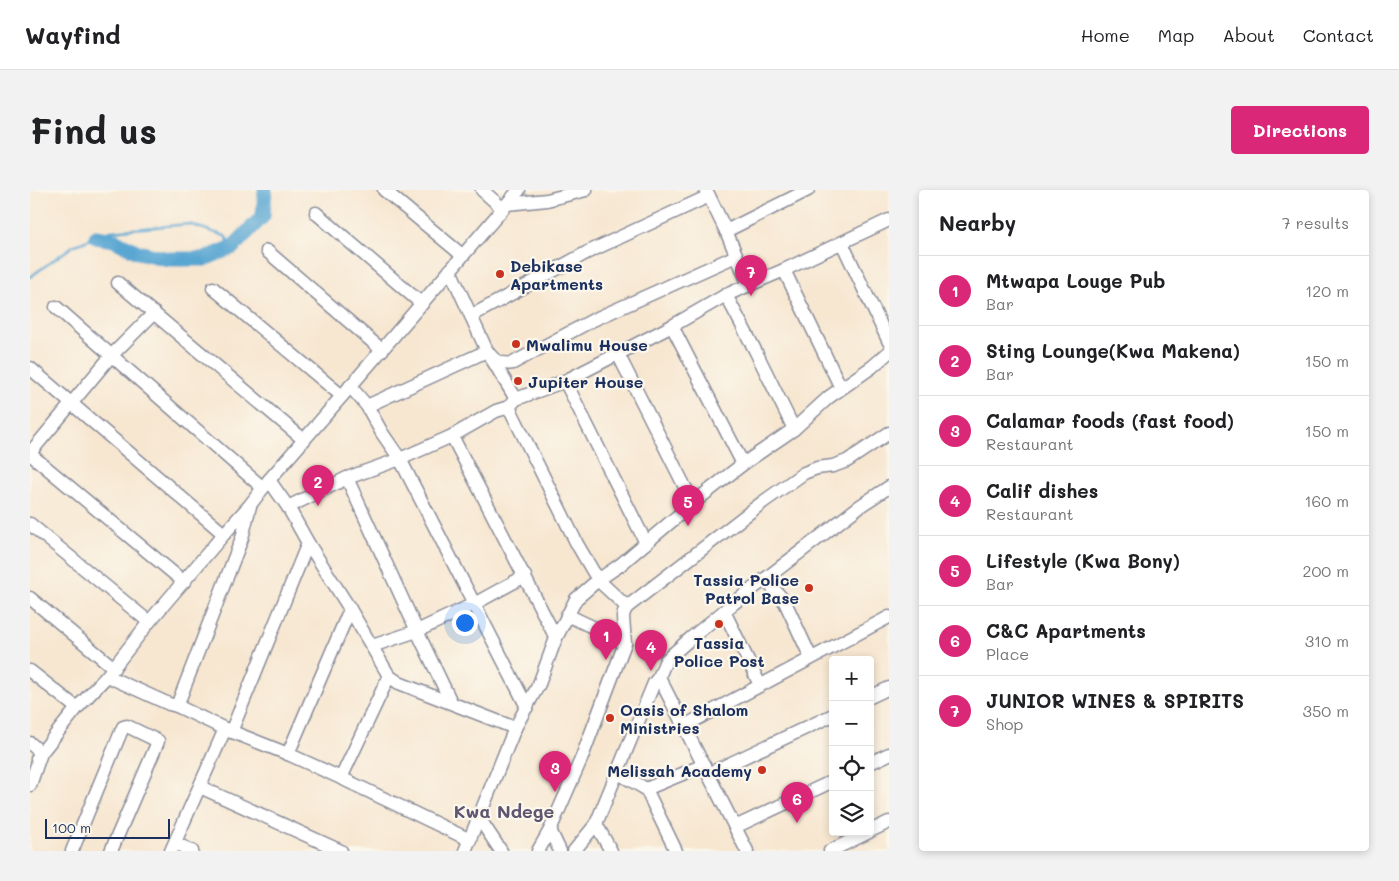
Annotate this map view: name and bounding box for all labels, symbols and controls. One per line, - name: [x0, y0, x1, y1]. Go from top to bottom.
- text: Wayfind: [25, 19, 121, 50]
- text: Home: [1081, 23, 1130, 47]
- text: Map: [1158, 23, 1194, 47]
- text: About: [1222, 23, 1275, 47]
- text: Contact: [1303, 23, 1374, 47]
- button: Directions: [1231, 106, 1369, 154]
- text: Find us: [30, 107, 157, 153]
- text: Nearby: [939, 209, 1016, 236]
- text: 7 results: [1282, 212, 1349, 233]
- place label: Debikase Apartments: [510, 255, 603, 294]
- pin: 7: [735, 255, 767, 296]
- marker: Debikase Apartments: [494, 268, 506, 280]
- text: Mtwapa Louge Pub: [986, 268, 1165, 293]
- text: 1: [951, 280, 959, 301]
- text: 120 m: [1305, 280, 1349, 301]
- text: Bar: [986, 293, 1014, 314]
- place label: Mwalimu House: [526, 334, 648, 355]
- marker: Mwalimu House: [510, 338, 522, 350]
- text: Sting Lounge(Kwa Makena): [986, 338, 1240, 363]
- text: 2: [951, 350, 959, 371]
- text: 150 m: [1305, 350, 1349, 371]
- text: Bar: [986, 363, 1014, 384]
- place label: Jupiter House: [528, 371, 643, 392]
- marker: Jupiter House: [512, 375, 524, 387]
- text: Calamar foods (fast food): [986, 408, 1234, 433]
- text: 3: [950, 420, 960, 441]
- text: 150 m: [1305, 420, 1349, 441]
- text: Restaurant: [986, 433, 1074, 454]
- pin: 2: [302, 465, 334, 506]
- text: Calif dishes: [986, 478, 1098, 503]
- pin: 5: [672, 485, 704, 526]
- text: 4: [950, 490, 960, 511]
- text: 160 m: [1304, 490, 1349, 511]
- text: Restaurant: [986, 503, 1074, 524]
- text: Lifestyle (Kwa Bony): [986, 548, 1180, 573]
- text: 5: [950, 560, 960, 581]
- text: 200 m: [1302, 560, 1349, 581]
- place label: Tassia Police Patrol Base: [693, 569, 799, 608]
- text: Bar: [986, 573, 1014, 594]
- marker: Tassia Police Patrol Base: [803, 582, 815, 594]
- your location: [452, 610, 478, 636]
- marker: Tassia Police Post: [713, 618, 725, 630]
- text: C&C Apartments: [986, 618, 1146, 643]
- pin: 1: [590, 619, 622, 660]
- pin: 4: [635, 630, 667, 671]
- text: 6: [950, 630, 960, 651]
- text: 310 m: [1305, 630, 1349, 651]
- place label: Tassia Police Post: [673, 632, 765, 671]
- text: Place: [986, 643, 1029, 664]
- map controls: [829, 656, 874, 836]
- button: +: [829, 656, 874, 701]
- text: JUNIOR WINES & SPIRITS: [986, 688, 1244, 713]
- place label: Oasis of Shalom Ministries: [620, 699, 748, 738]
- text: 7: [951, 700, 959, 721]
- text: 350 m: [1303, 700, 1349, 721]
- button: −: [829, 701, 874, 746]
- marker: Oasis of Shalom Ministries: [604, 712, 616, 724]
- text: Shop: [986, 713, 1023, 734]
- button: locate: [829, 746, 874, 791]
- pin: 3: [539, 751, 571, 792]
- place label: Melissah Academy: [607, 760, 752, 781]
- marker: Melissah Academy: [756, 764, 768, 776]
- pin: 6: [781, 782, 813, 823]
- button: layers: [829, 791, 874, 836]
- district label: Kwa Ndege: [454, 799, 555, 823]
- scale bar: [45, 816, 170, 839]
- text: 100 m: [52, 818, 91, 837]

